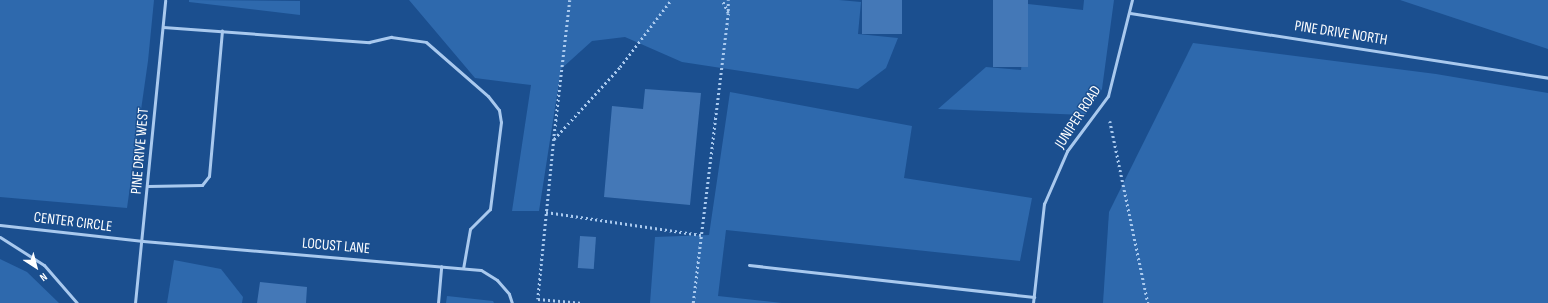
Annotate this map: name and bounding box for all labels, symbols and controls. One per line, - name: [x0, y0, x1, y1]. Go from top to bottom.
- street label: PINE DRIVE NORTH: [1293, 17, 1389, 49]
- street label: JUNIPER ROAD: [1051, 82, 1105, 152]
- street label: PINE DRIVE WEST: [127, 107, 153, 195]
- street label: CENTER CIRCLE: [33, 208, 113, 236]
- street label: LOCUST LANE: [301, 234, 371, 258]
- north arrow: [16, 247, 56, 287]
- text: N: [37, 270, 50, 284]

